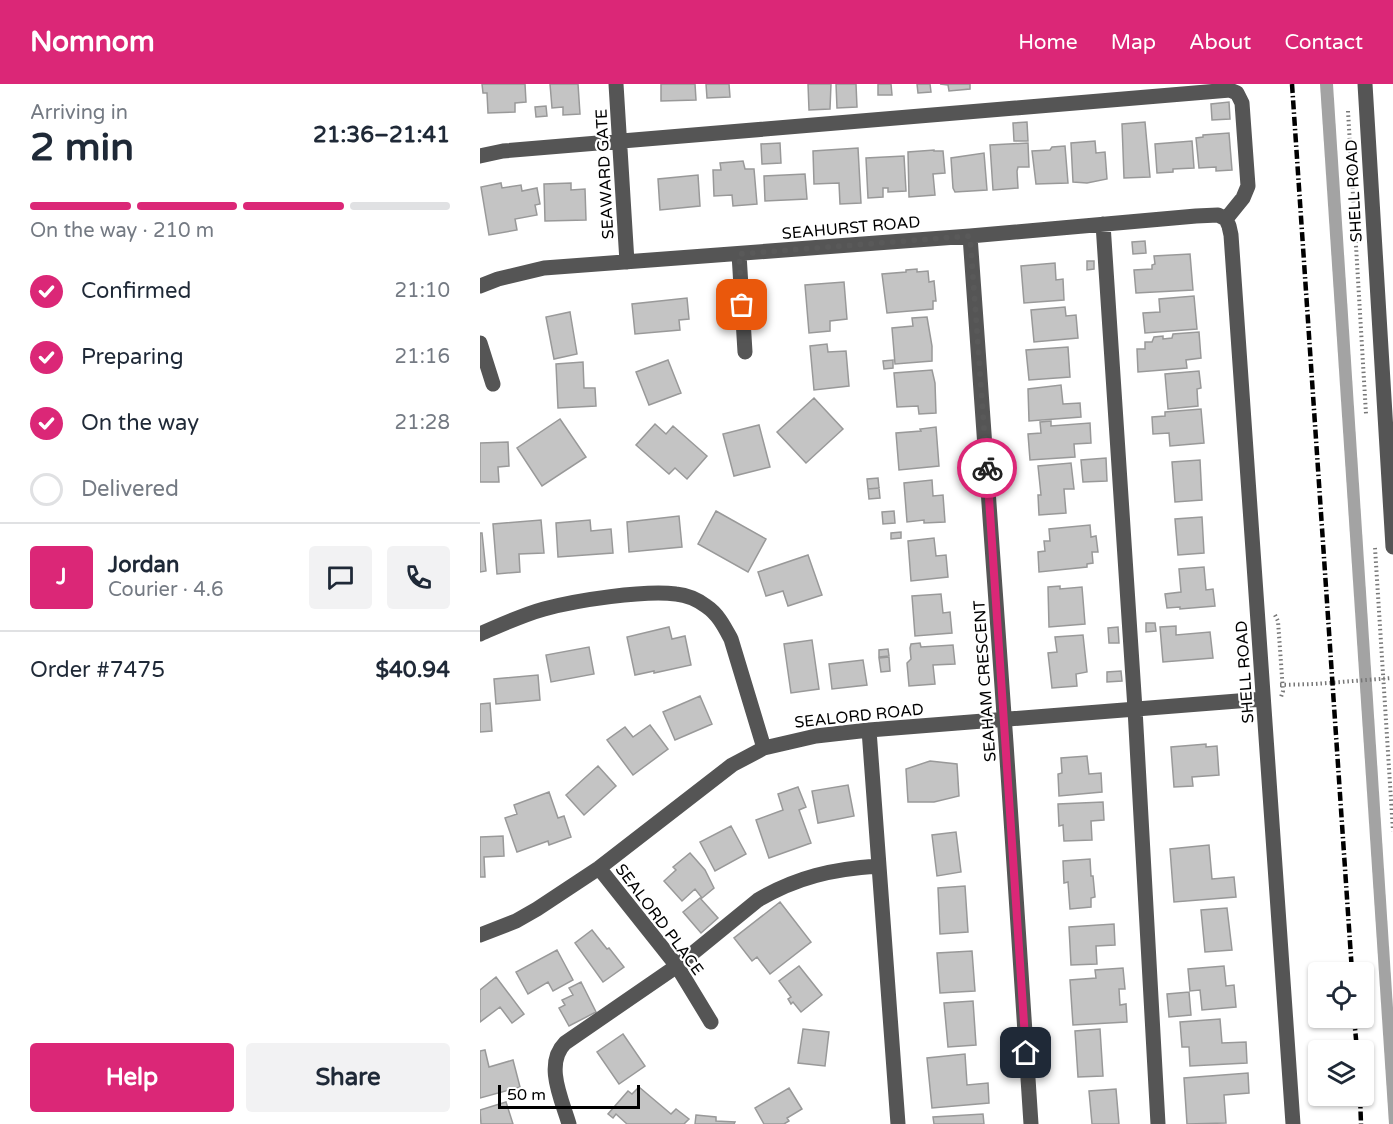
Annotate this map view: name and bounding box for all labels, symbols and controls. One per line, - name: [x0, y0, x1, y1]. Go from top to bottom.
- text: Nomnom: [30, 25, 155, 59]
- text: Home: [1018, 30, 1078, 55]
- text: Map: [1111, 30, 1156, 55]
- text: About: [1189, 30, 1251, 55]
- text: Contact: [1284, 30, 1363, 55]
- text: Arriving in: [30, 101, 128, 125]
- street label: SEAWARD GATE: [592, 108, 618, 240]
- text: 21:36–21:41: [313, 122, 450, 148]
- text: 2 min: [30, 124, 134, 171]
- street label: SHELL ROAD: [1341, 139, 1367, 243]
- street label: SEAHURST ROAD: [781, 212, 921, 244]
- text: On the way · 210 m: [30, 219, 214, 243]
- icon: check: [30, 275, 63, 308]
- text: Confirmed: [81, 278, 191, 304]
- text: 21:10: [395, 279, 450, 303]
- pin: [716, 279, 767, 330]
- icon: bag: [725, 288, 758, 321]
- icon: check: [30, 341, 63, 374]
- text: Preparing: [81, 344, 184, 370]
- text: 21:16: [395, 345, 450, 369]
- icon: check: [30, 407, 63, 440]
- text: On the way: [81, 410, 199, 436]
- text: 21:28: [395, 411, 450, 435]
- courier: [957, 438, 1017, 498]
- icon: bike: [971, 452, 1004, 485]
- text: Delivered: [81, 476, 179, 502]
- button: chat: [309, 546, 372, 609]
- button: phone: [387, 546, 450, 609]
- text: Jordan: [108, 552, 179, 578]
- text: J: [56, 564, 67, 590]
- text: Courier · 4.6: [108, 578, 223, 602]
- street label: SEAHAM CRESCENT: [969, 599, 1001, 763]
- street label: SHELL ROAD: [1231, 620, 1259, 724]
- text: Order #7475: [30, 657, 165, 683]
- text: $40.94: [375, 657, 450, 683]
- street label: SEALORD ROAD: [793, 699, 925, 733]
- street label: SEALORD PLACE: [611, 860, 708, 979]
- map controls: [1308, 962, 1374, 1106]
- button: locate: [1308, 962, 1374, 1028]
- pin: [1000, 1027, 1051, 1078]
- icon: home: [1009, 1036, 1042, 1069]
- button: layers: [1308, 1040, 1374, 1106]
- button: Help: [30, 1043, 234, 1112]
- button: Share: [246, 1043, 450, 1112]
- scale bar: [498, 1082, 640, 1110]
- text: 50 m: [507, 1085, 546, 1105]

